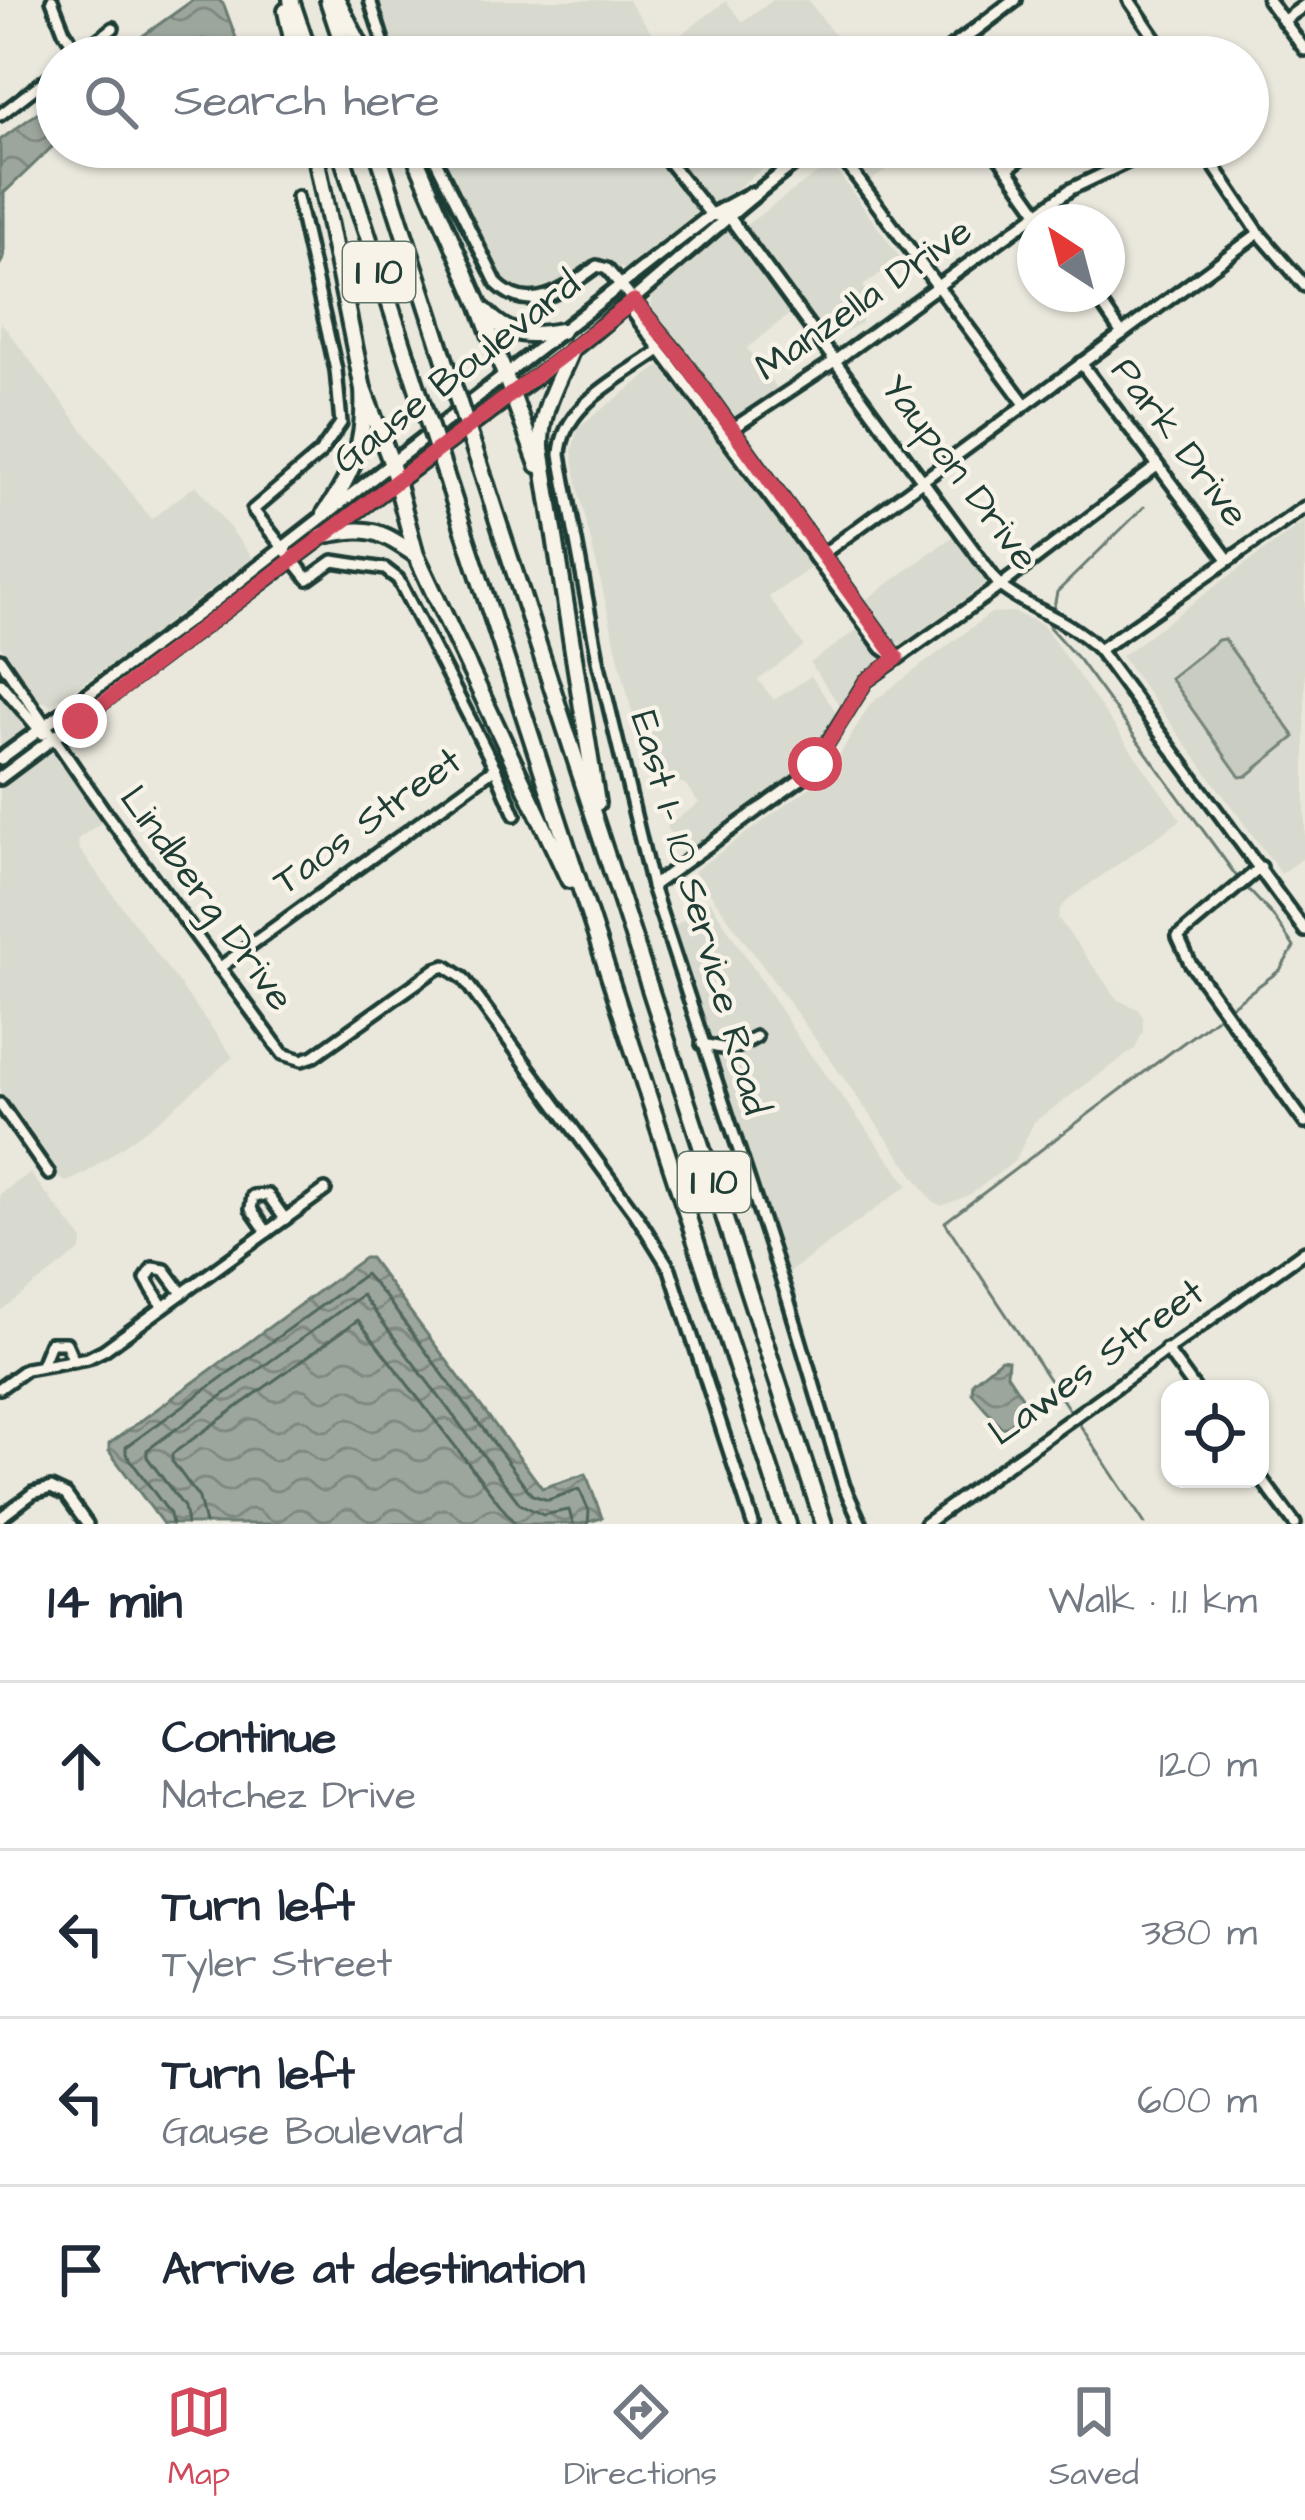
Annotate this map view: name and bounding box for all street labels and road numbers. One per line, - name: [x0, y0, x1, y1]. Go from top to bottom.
- street label: Manzella Drive: [745, 205, 983, 395]
- road number: I 10: [343, 242, 415, 302]
- street label: Gause Boulevard: [322, 259, 592, 487]
- street label: Park Drive: [1097, 347, 1261, 539]
- street label: Yaupon Drive: [867, 364, 1051, 582]
- street label: East I- 10 Service Road: [616, 705, 782, 1121]
- street label: Taos Street: [262, 735, 474, 909]
- street label: Lindberg Drive: [106, 775, 306, 1023]
- road number: I 10: [678, 1152, 750, 1212]
- street label: Lawes Street: [978, 1266, 1216, 1460]

